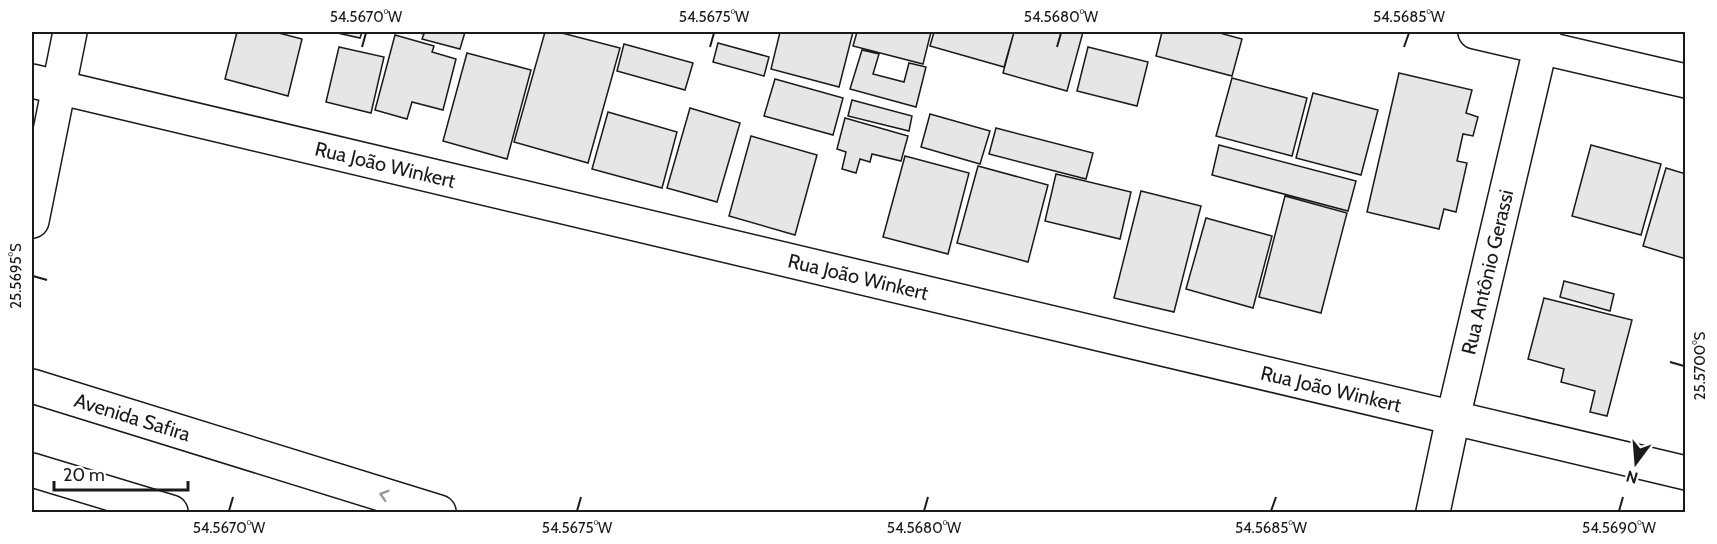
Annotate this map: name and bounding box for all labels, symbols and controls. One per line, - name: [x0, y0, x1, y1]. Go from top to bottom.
- text: 54.5670°W: [330, 8, 403, 26]
- text: 54.5675°W: [679, 8, 750, 26]
- text: 54.5680°W: [1024, 8, 1099, 26]
- text: 54.5685°W: [1373, 8, 1446, 26]
- street label: Rua João Winkert: [313, 136, 458, 193]
- street label: Rua Antônio Gerassi: [1456, 187, 1518, 357]
- text: 25.5695°S: [7, 243, 25, 309]
- street label: Rua João Winkert: [786, 249, 931, 305]
- text: 25.5700°S: [1691, 331, 1709, 400]
- street label: Rua João Winkert: [1258, 361, 1404, 417]
- street label: Avenida Safira: [71, 388, 194, 446]
- north arrow: [1606, 433, 1666, 493]
- scale bar: [54, 454, 188, 492]
- text: 20 m: [63, 464, 105, 486]
- text: N: [1624, 466, 1640, 488]
- one-way arrow: [379, 490, 390, 502]
- text: 54.5670°W: [193, 519, 266, 537]
- text: 54.5675°W: [542, 519, 613, 537]
- text: 54.5680°W: [887, 519, 962, 537]
- text: 54.5685°W: [1235, 519, 1308, 537]
- text: 54.5690°W: [1582, 519, 1657, 537]

